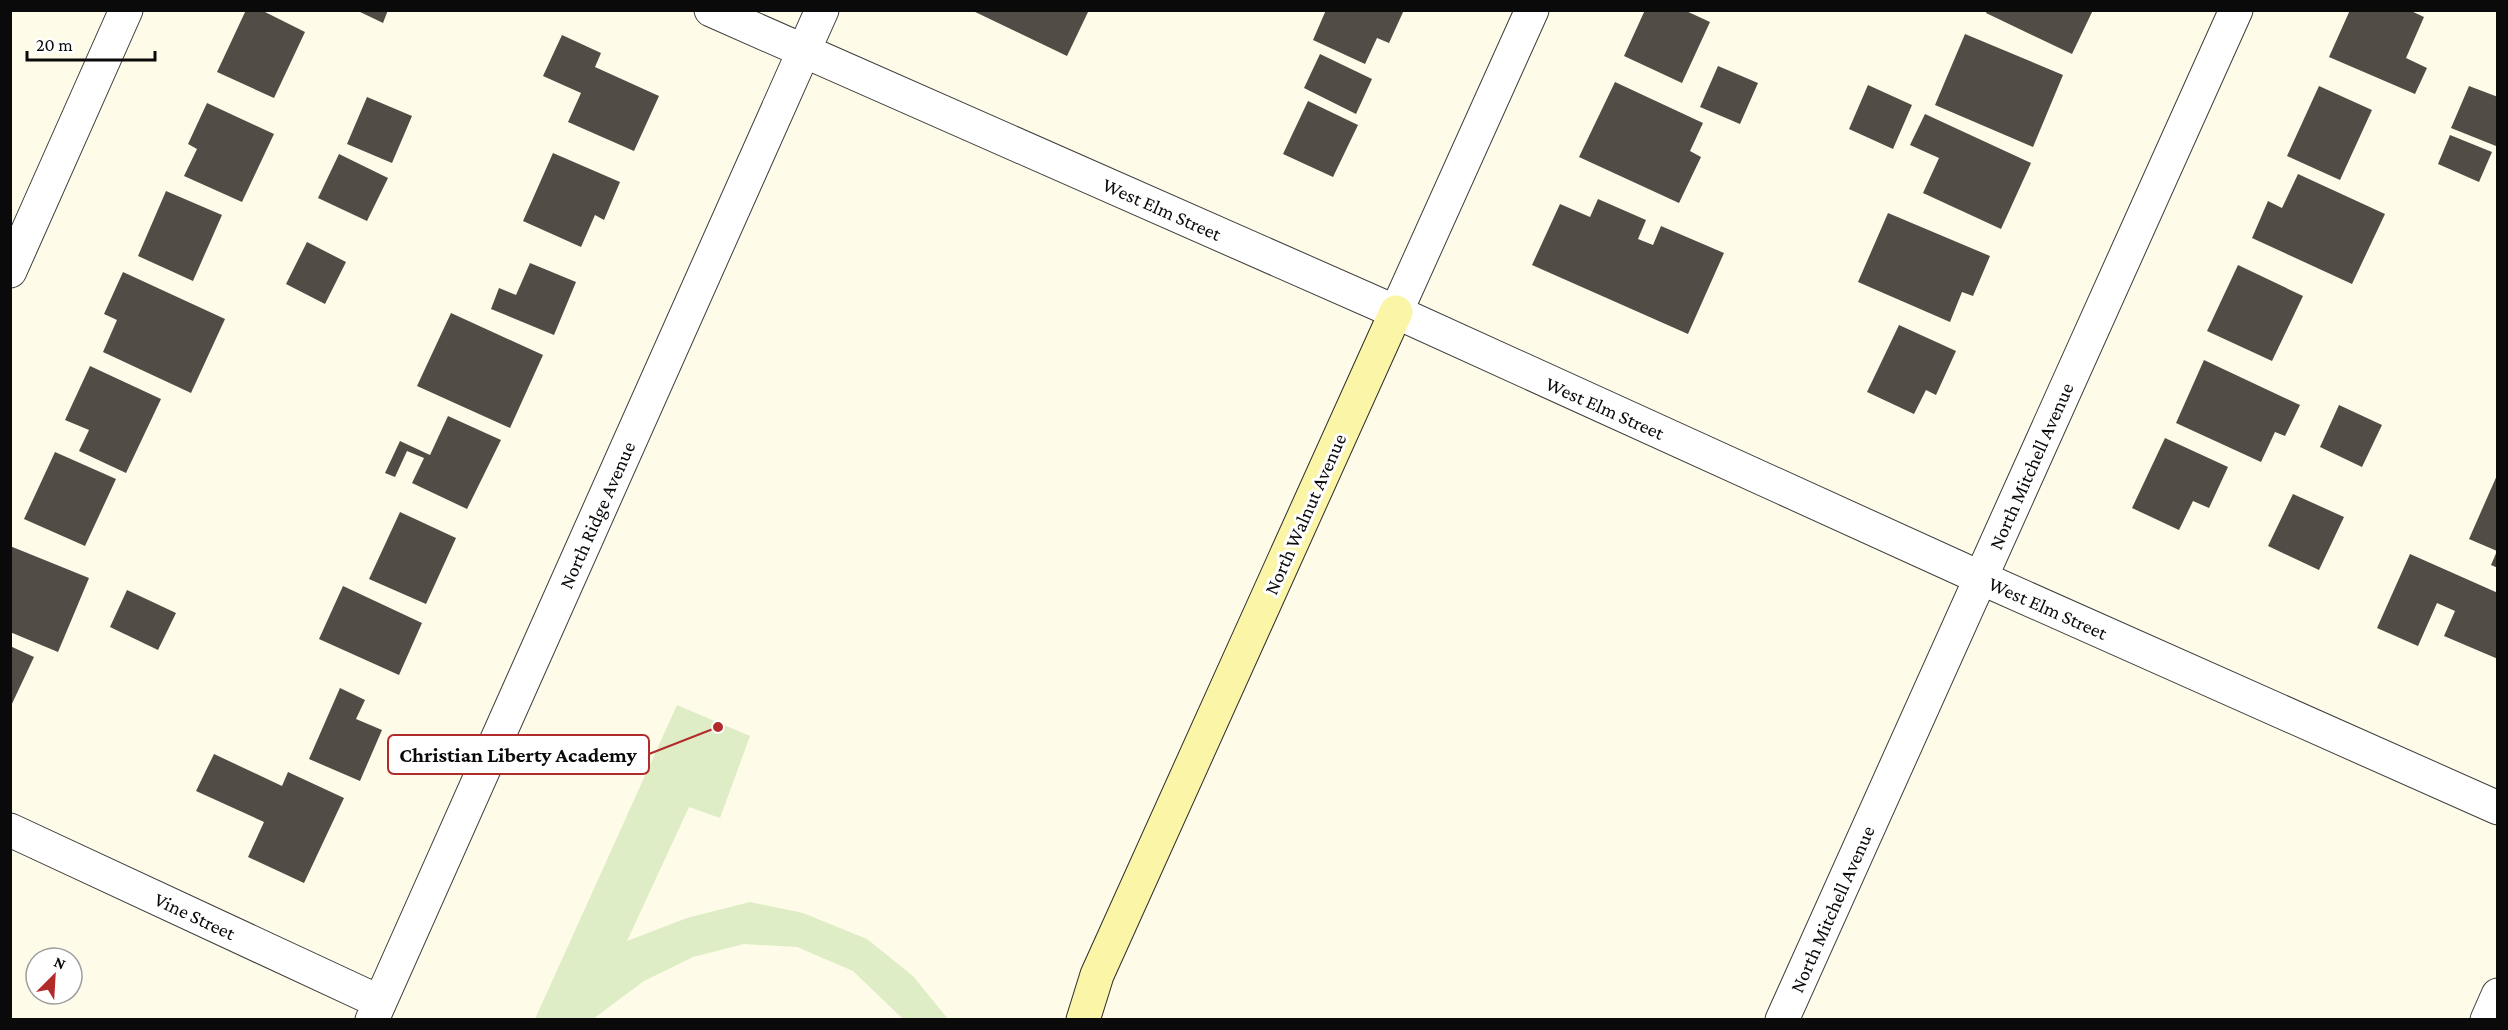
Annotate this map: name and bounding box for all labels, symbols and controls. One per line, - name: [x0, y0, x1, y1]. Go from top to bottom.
- scale bar: [27, 24, 154, 62]
- text: 20 m: [36, 35, 73, 55]
- street label: West Elm Street: [1099, 173, 1225, 245]
- street label: West Elm Street: [1542, 372, 1668, 444]
- street label: North Mitchell Avenue: [1984, 379, 2078, 553]
- street label: North Walnut Avenue: [1260, 430, 1350, 598]
- street label: North Ridge Avenue: [555, 438, 640, 593]
- street label: West Elm Street: [1985, 572, 2111, 644]
- callout: Christian Liberty Academy: [388, 735, 649, 774]
- text: Christian Liberty Academy: [399, 743, 638, 767]
- street label: North Mitchell Avenue: [1785, 822, 1879, 996]
- street label: Vine Street: [151, 888, 239, 944]
- north arrow: [24, 946, 84, 1006]
- text: N: [51, 953, 68, 973]

